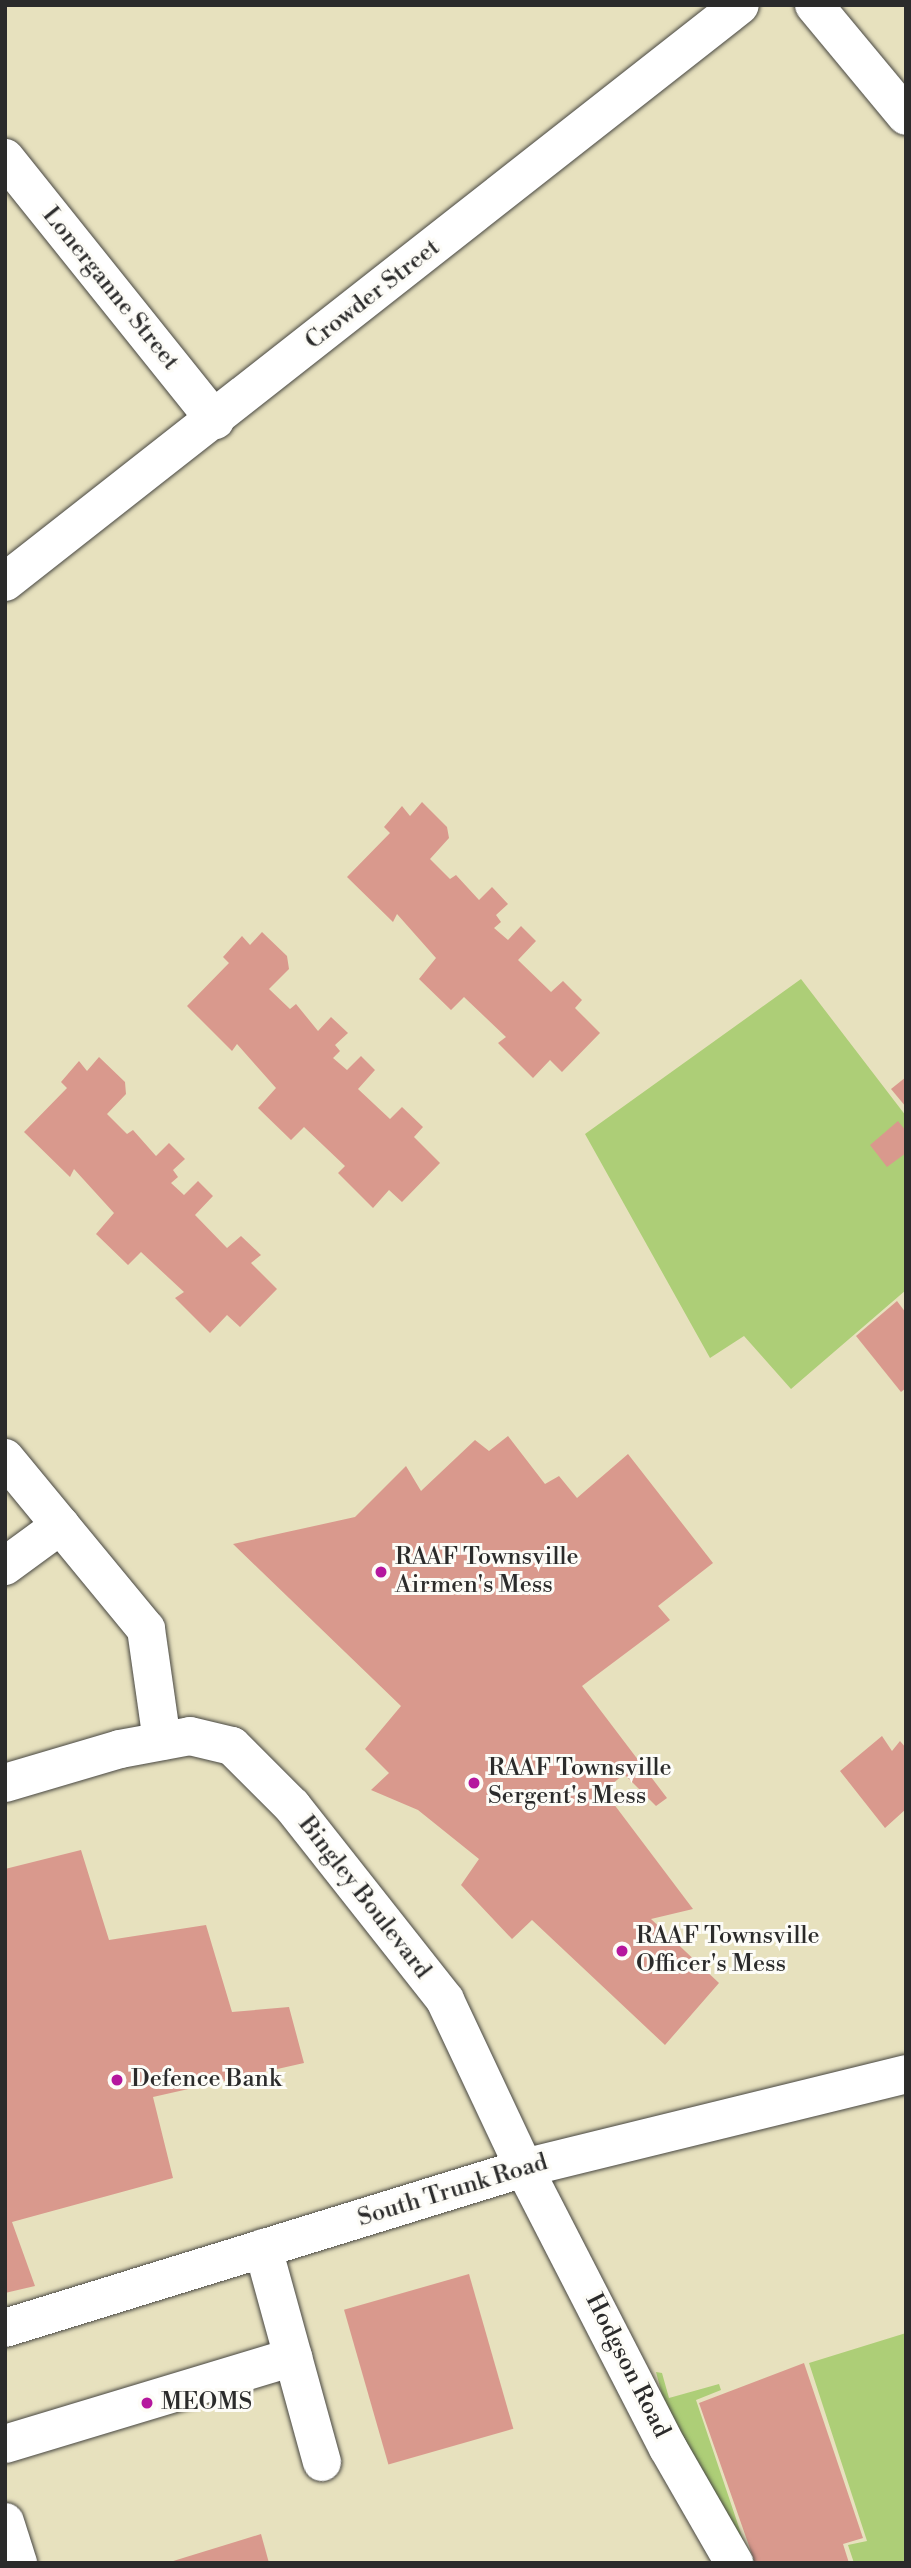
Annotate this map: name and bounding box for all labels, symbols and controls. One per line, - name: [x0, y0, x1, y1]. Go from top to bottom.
- street label: Lonerganne Street: [35, 202, 185, 376]
- street label: Crowder Street: [300, 234, 446, 356]
- place label: RAAF Townsville Airmen's Mess: [395, 1544, 579, 1600]
- marker: RAAF Townsville Airmen's Mess: [373, 1564, 389, 1580]
- place label: RAAF Townsville Sergent's Mess: [488, 1755, 672, 1811]
- marker: RAAF Townsville Sergent's Mess: [466, 1775, 482, 1791]
- street label: Bingley Boulevard: [292, 1811, 436, 1985]
- place label: RAAF Townsville Officer's Mess: [636, 1923, 820, 1979]
- marker: RAAF Townsville Officer's Mess: [614, 1943, 630, 1959]
- place label: Defence Bank: [131, 2066, 281, 2094]
- marker: Defence Bank: [109, 2072, 125, 2088]
- street label: South Trunk Road: [355, 2148, 551, 2234]
- street label: Hodgson Road: [578, 2289, 676, 2443]
- place label: MEOMS: [161, 2389, 252, 2417]
- marker: MEOMS: [139, 2395, 155, 2411]

